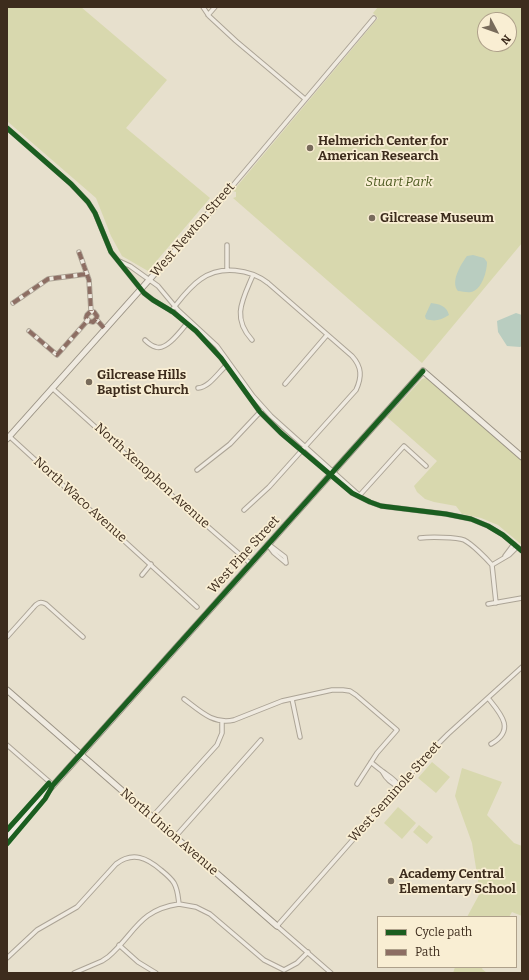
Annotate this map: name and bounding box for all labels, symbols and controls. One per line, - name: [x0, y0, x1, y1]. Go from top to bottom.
- north arrow: [477, 12, 517, 52]
- text: N: [498, 32, 513, 47]
- place label: Helmerich Center for American Research: [318, 133, 448, 164]
- marker: Helmerich Center for American Research: [305, 143, 315, 153]
- park label: Stuart Park: [366, 174, 432, 190]
- street label: West Newton Street: [148, 180, 238, 280]
- place label: Gilcrease Museum: [380, 210, 494, 226]
- marker: Gilcrease Museum: [367, 213, 377, 223]
- place label: Gilcrease Hills Baptist Church: [97, 367, 189, 398]
- marker: Gilcrease Hills Baptist Church: [84, 377, 94, 387]
- street label: North Xenophon Avenue: [91, 420, 213, 532]
- street label: North Waco Avenue: [30, 454, 130, 546]
- street label: West Pine Street: [205, 513, 283, 597]
- street label: West Seminole Street: [346, 739, 444, 845]
- street label: North Union Avenue: [117, 785, 221, 879]
- place label: Academy Central Elementary School: [399, 866, 516, 897]
- marker: Academy Central Elementary School: [386, 876, 396, 886]
- legend: [377, 916, 517, 968]
- text: Cycle path: [415, 925, 472, 939]
- text: Path: [415, 945, 440, 959]

